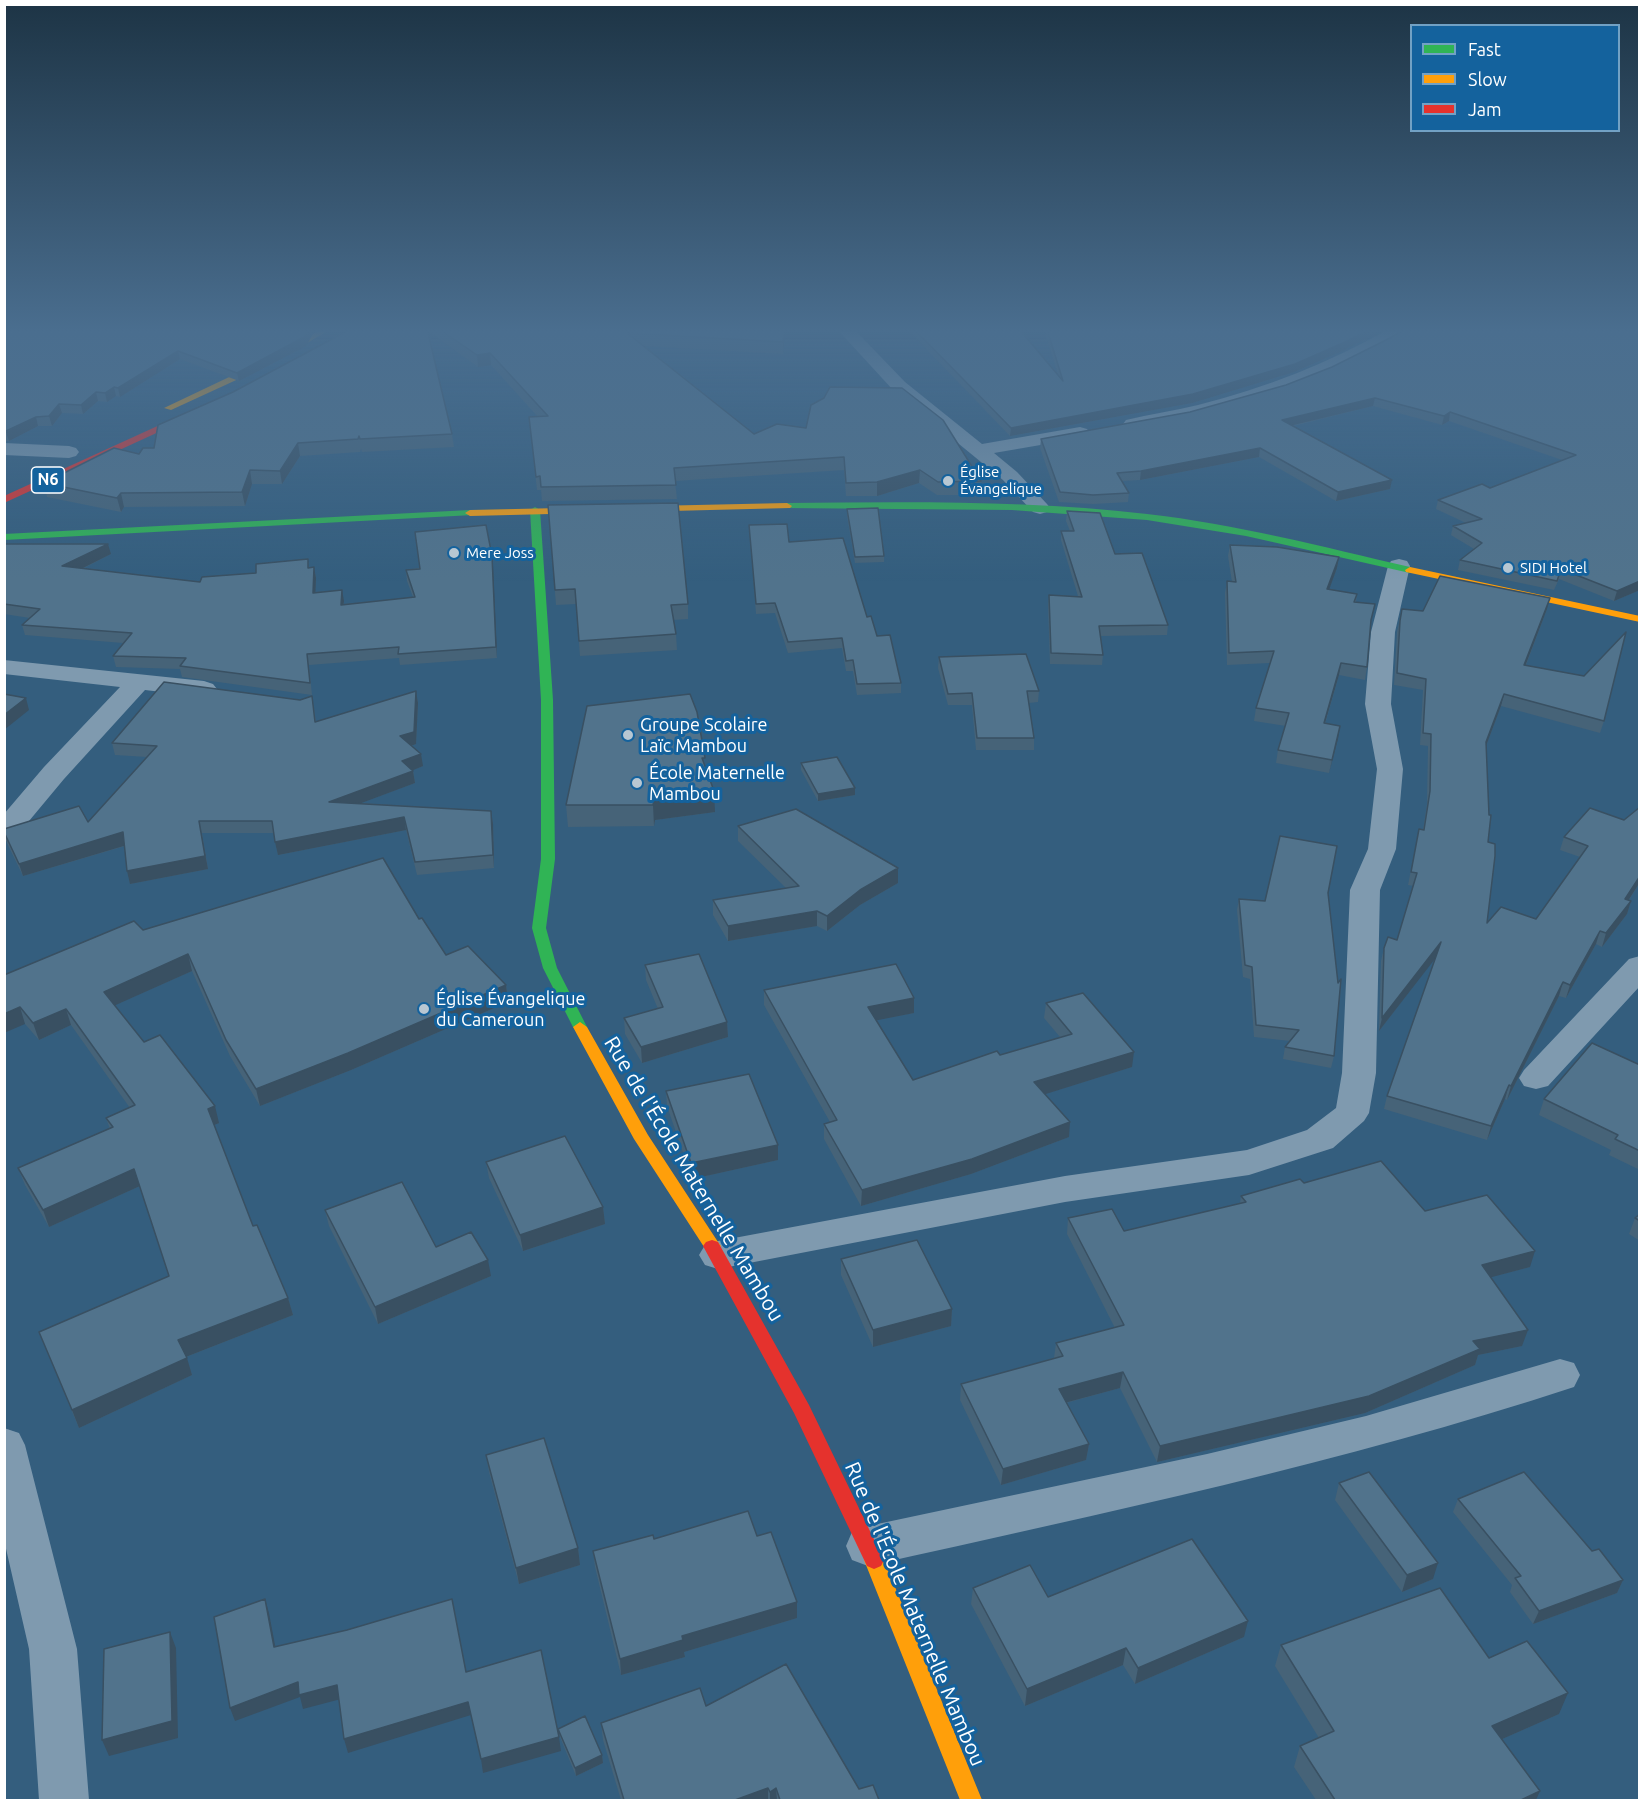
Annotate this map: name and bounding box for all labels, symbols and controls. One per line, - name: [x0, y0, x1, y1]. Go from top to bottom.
- legend: [1410, 24, 1620, 132]
- text: Fast: [1468, 39, 1501, 59]
- text: Slow: [1468, 69, 1507, 89]
- text: Jam: [1468, 99, 1502, 119]
- place label: Église Évangelique: [960, 463, 1042, 498]
- road number: N6: [32, 467, 64, 493]
- marker: Église Évangelique: [941, 474, 955, 488]
- place label: Mere Joss: [466, 544, 534, 562]
- marker: Mere Joss: [447, 546, 461, 560]
- place label: SIDI Hotel: [1520, 559, 1587, 577]
- marker: SIDI Hotel: [1501, 561, 1515, 575]
- place label: Groupe Scolaire Laïc Mambou: [640, 714, 768, 756]
- marker: Groupe Scolaire Laïc Mambou: [621, 728, 635, 742]
- place label: École Maternelle Mambou: [649, 762, 785, 804]
- marker: École Maternelle Mambou: [630, 776, 644, 790]
- place label: Église Évangelique du Cameroun: [436, 988, 585, 1030]
- marker: Église Évangelique du Cameroun: [417, 1002, 431, 1016]
- street label: Rue de l'École Maternelle Mambou: [599, 1032, 789, 1326]
- street label: Rue de l'École Maternelle Mambou: [839, 1458, 991, 1770]

